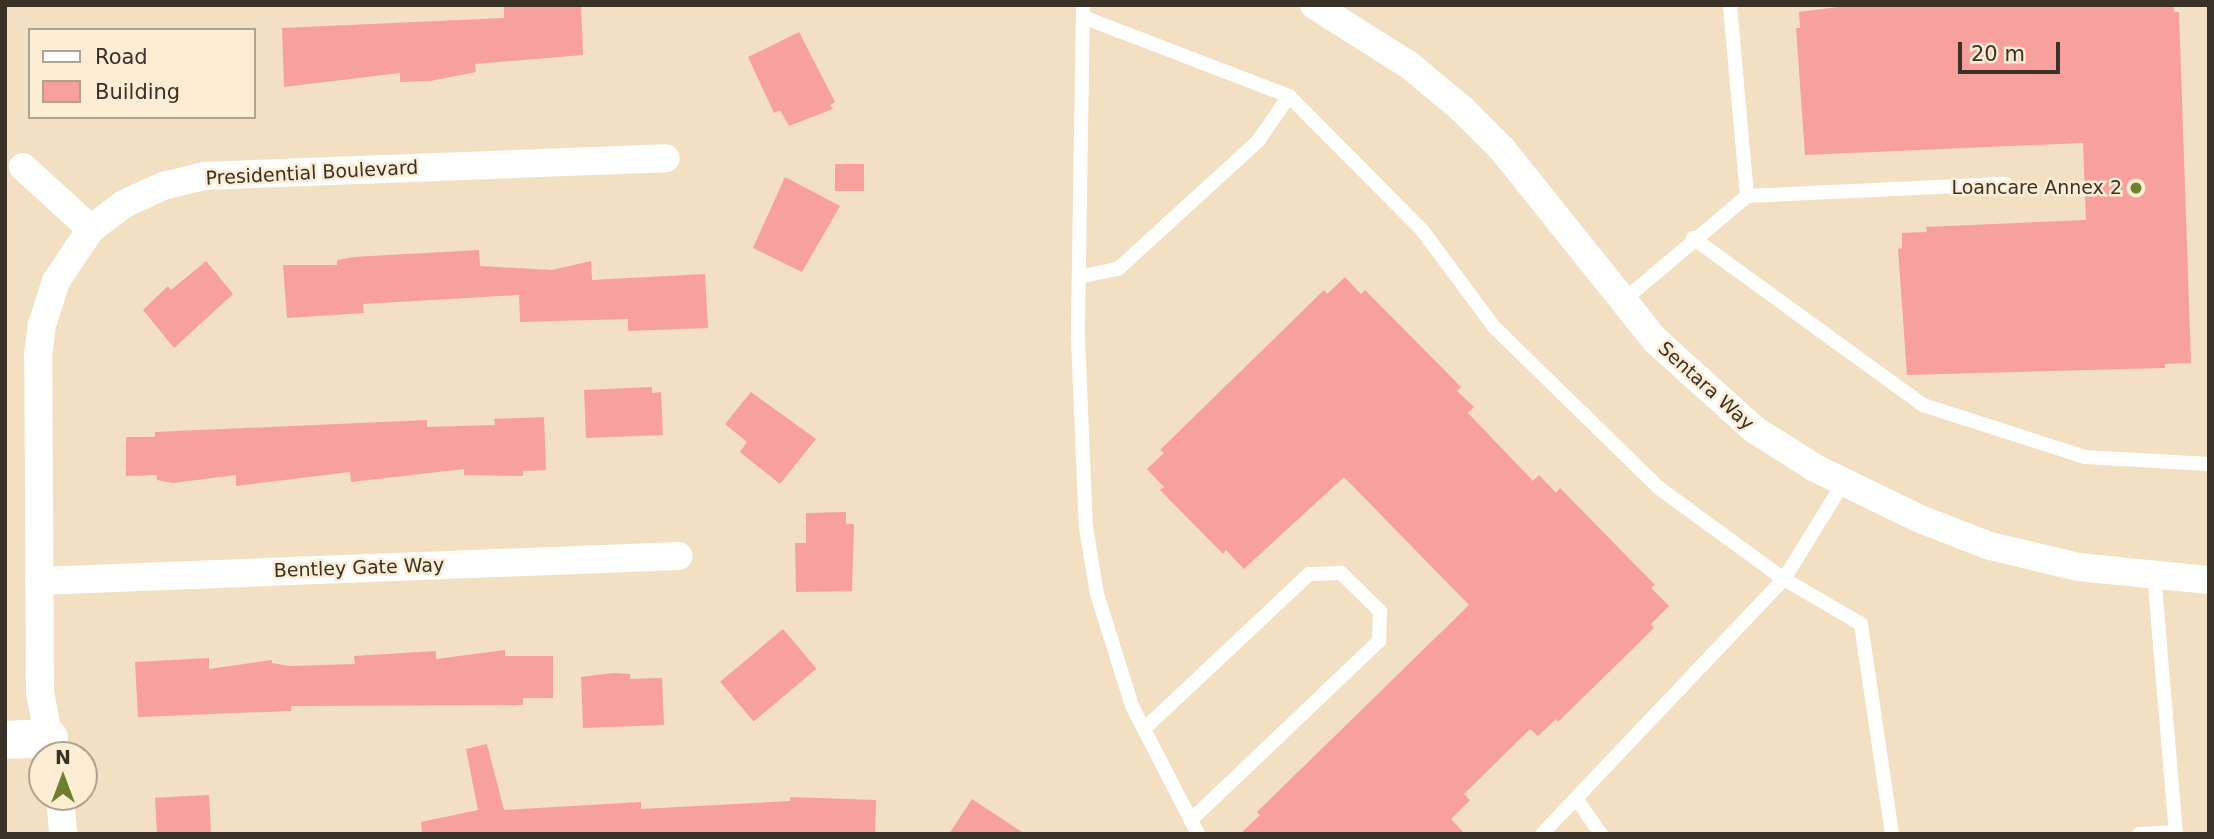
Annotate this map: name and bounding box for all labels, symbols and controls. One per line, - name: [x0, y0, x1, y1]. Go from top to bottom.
- legend: [28, 28, 256, 119]
- scale bar: [1962, 28, 2064, 72]
- text: 20 m: [1971, 42, 2025, 66]
- text: Road: [95, 45, 148, 69]
- text: Building: [95, 80, 180, 104]
- street label: Presidential Boulevard: [205, 156, 419, 190]
- place label: Loancare Annex 2: [1951, 177, 2122, 199]
- marker: Loancare Annex 2: [2128, 180, 2144, 196]
- street label: Sentara Way: [1653, 337, 1759, 435]
- street label: Bentley Gate Way: [273, 554, 445, 582]
- north arrow: [28, 741, 98, 811]
- text: N: [55, 746, 71, 768]

